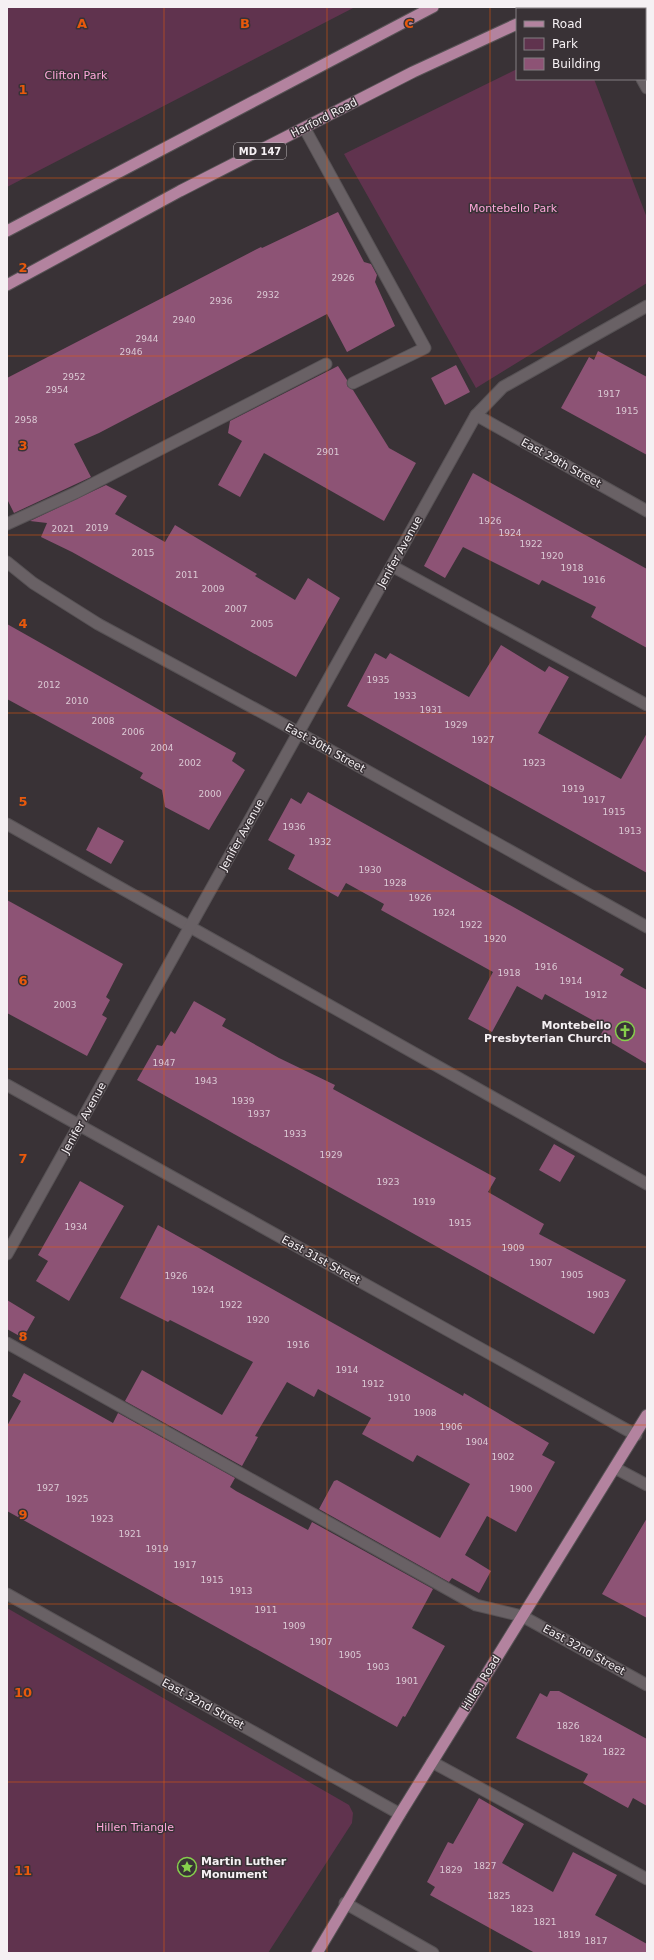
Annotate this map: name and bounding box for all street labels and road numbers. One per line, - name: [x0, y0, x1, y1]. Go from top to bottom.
- street label: Harford Road: [289, 96, 359, 140]
- road number: MD 147: [234, 143, 286, 159]
- street label: East 29th Street: [519, 436, 604, 491]
- street label: Jenifer Avenue: [375, 514, 425, 591]
- street label: East 30th Street: [283, 721, 368, 776]
- street label: Jenifer Avenue: [217, 797, 267, 874]
- street label: Jenifer Avenue: [59, 1080, 109, 1157]
- street label: East 31st Street: [279, 1233, 363, 1287]
- street label: East 32nd Street: [541, 1622, 628, 1678]
- street label: Hillen Road: [459, 1653, 503, 1713]
- street label: East 32nd Street: [160, 1676, 247, 1732]

